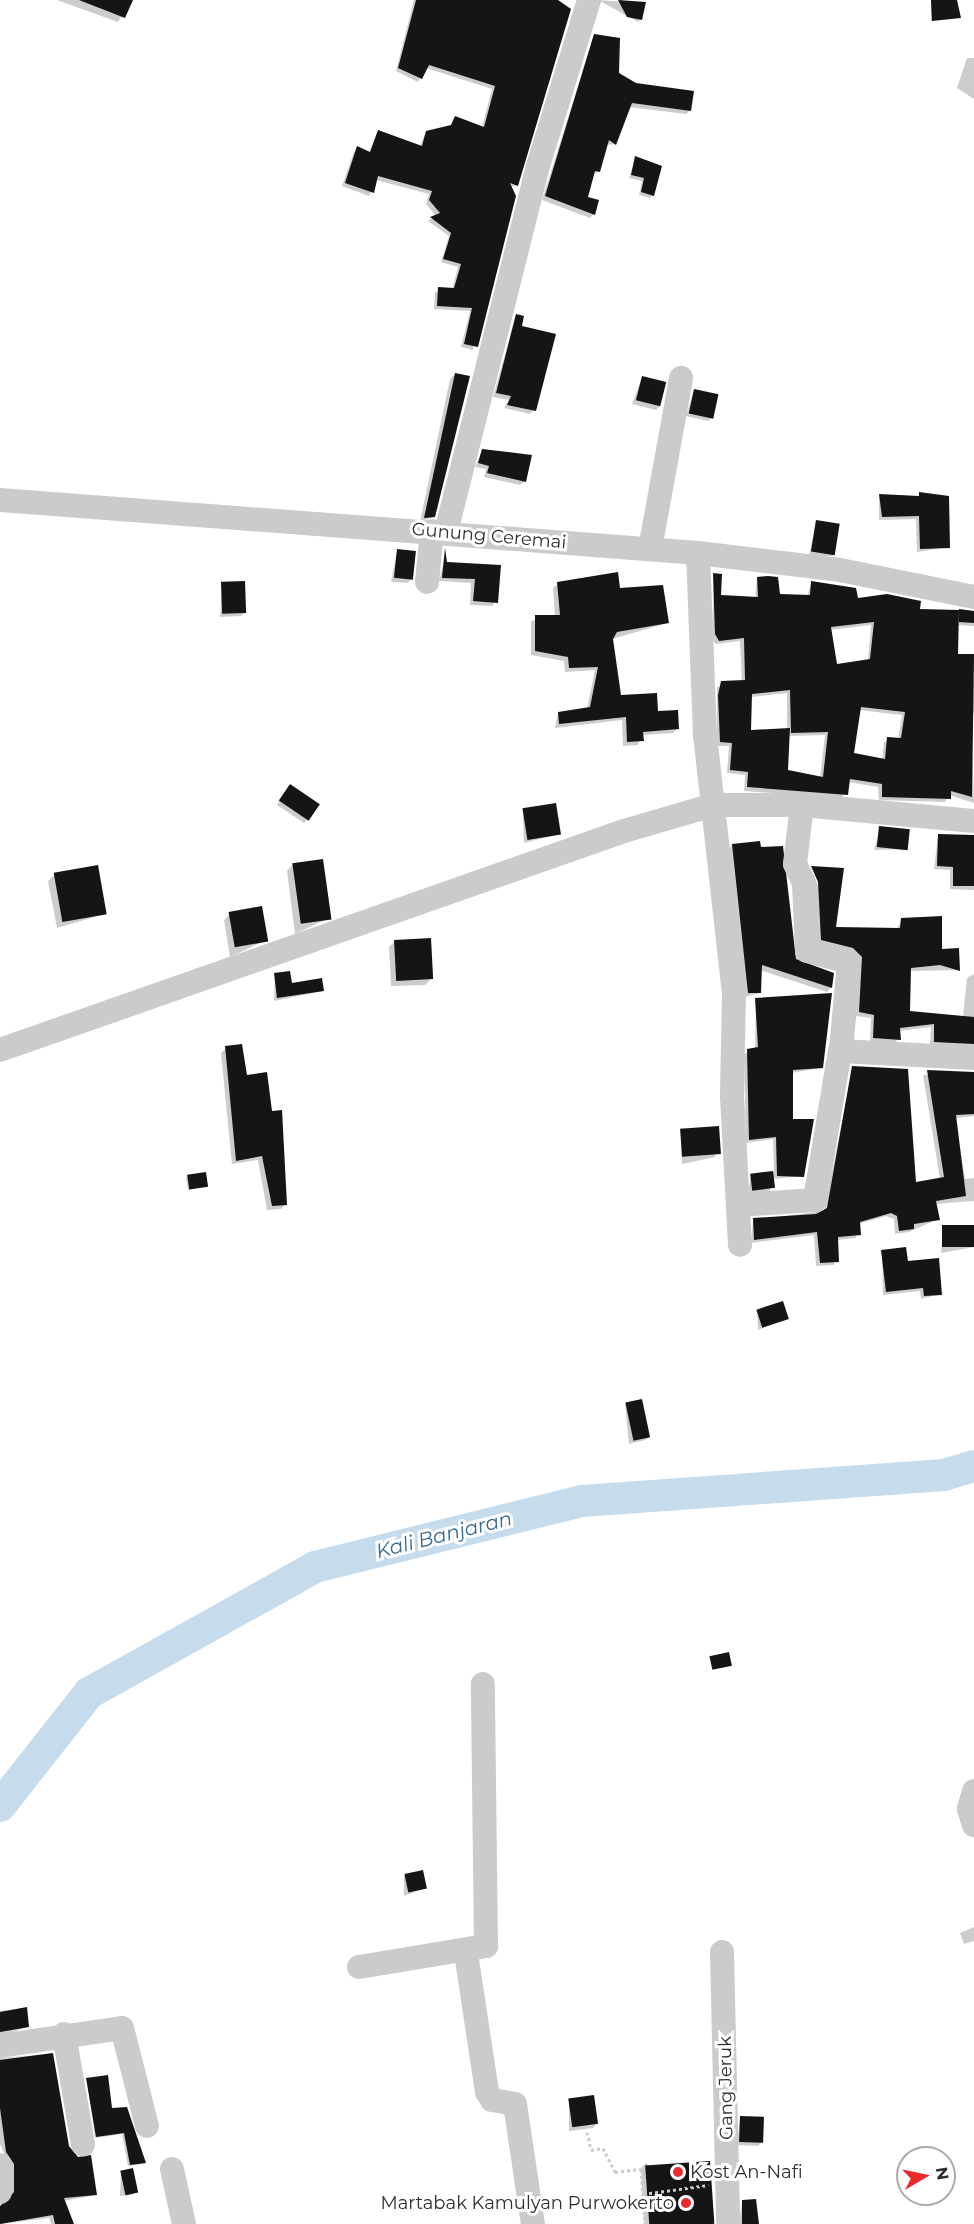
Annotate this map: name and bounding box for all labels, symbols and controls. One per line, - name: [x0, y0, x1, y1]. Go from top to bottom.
- street label: Gunung Ceremai: [411, 518, 567, 554]
- water label: Kali Banjaran: [373, 1507, 515, 1563]
- street label: Gang Jeruk: [714, 2036, 738, 2140]
- north arrow: [896, 2146, 956, 2206]
- place label: Kost An-Nafi: [690, 2161, 803, 2183]
- marker: Kost An-Nafi: [671, 2165, 685, 2179]
- text: N: [932, 2166, 953, 2181]
- place label: Martabak Kamulyan Purwokerto: [381, 2192, 674, 2214]
- marker: Martabak Kamulyan Purwokerto: [679, 2196, 693, 2210]

